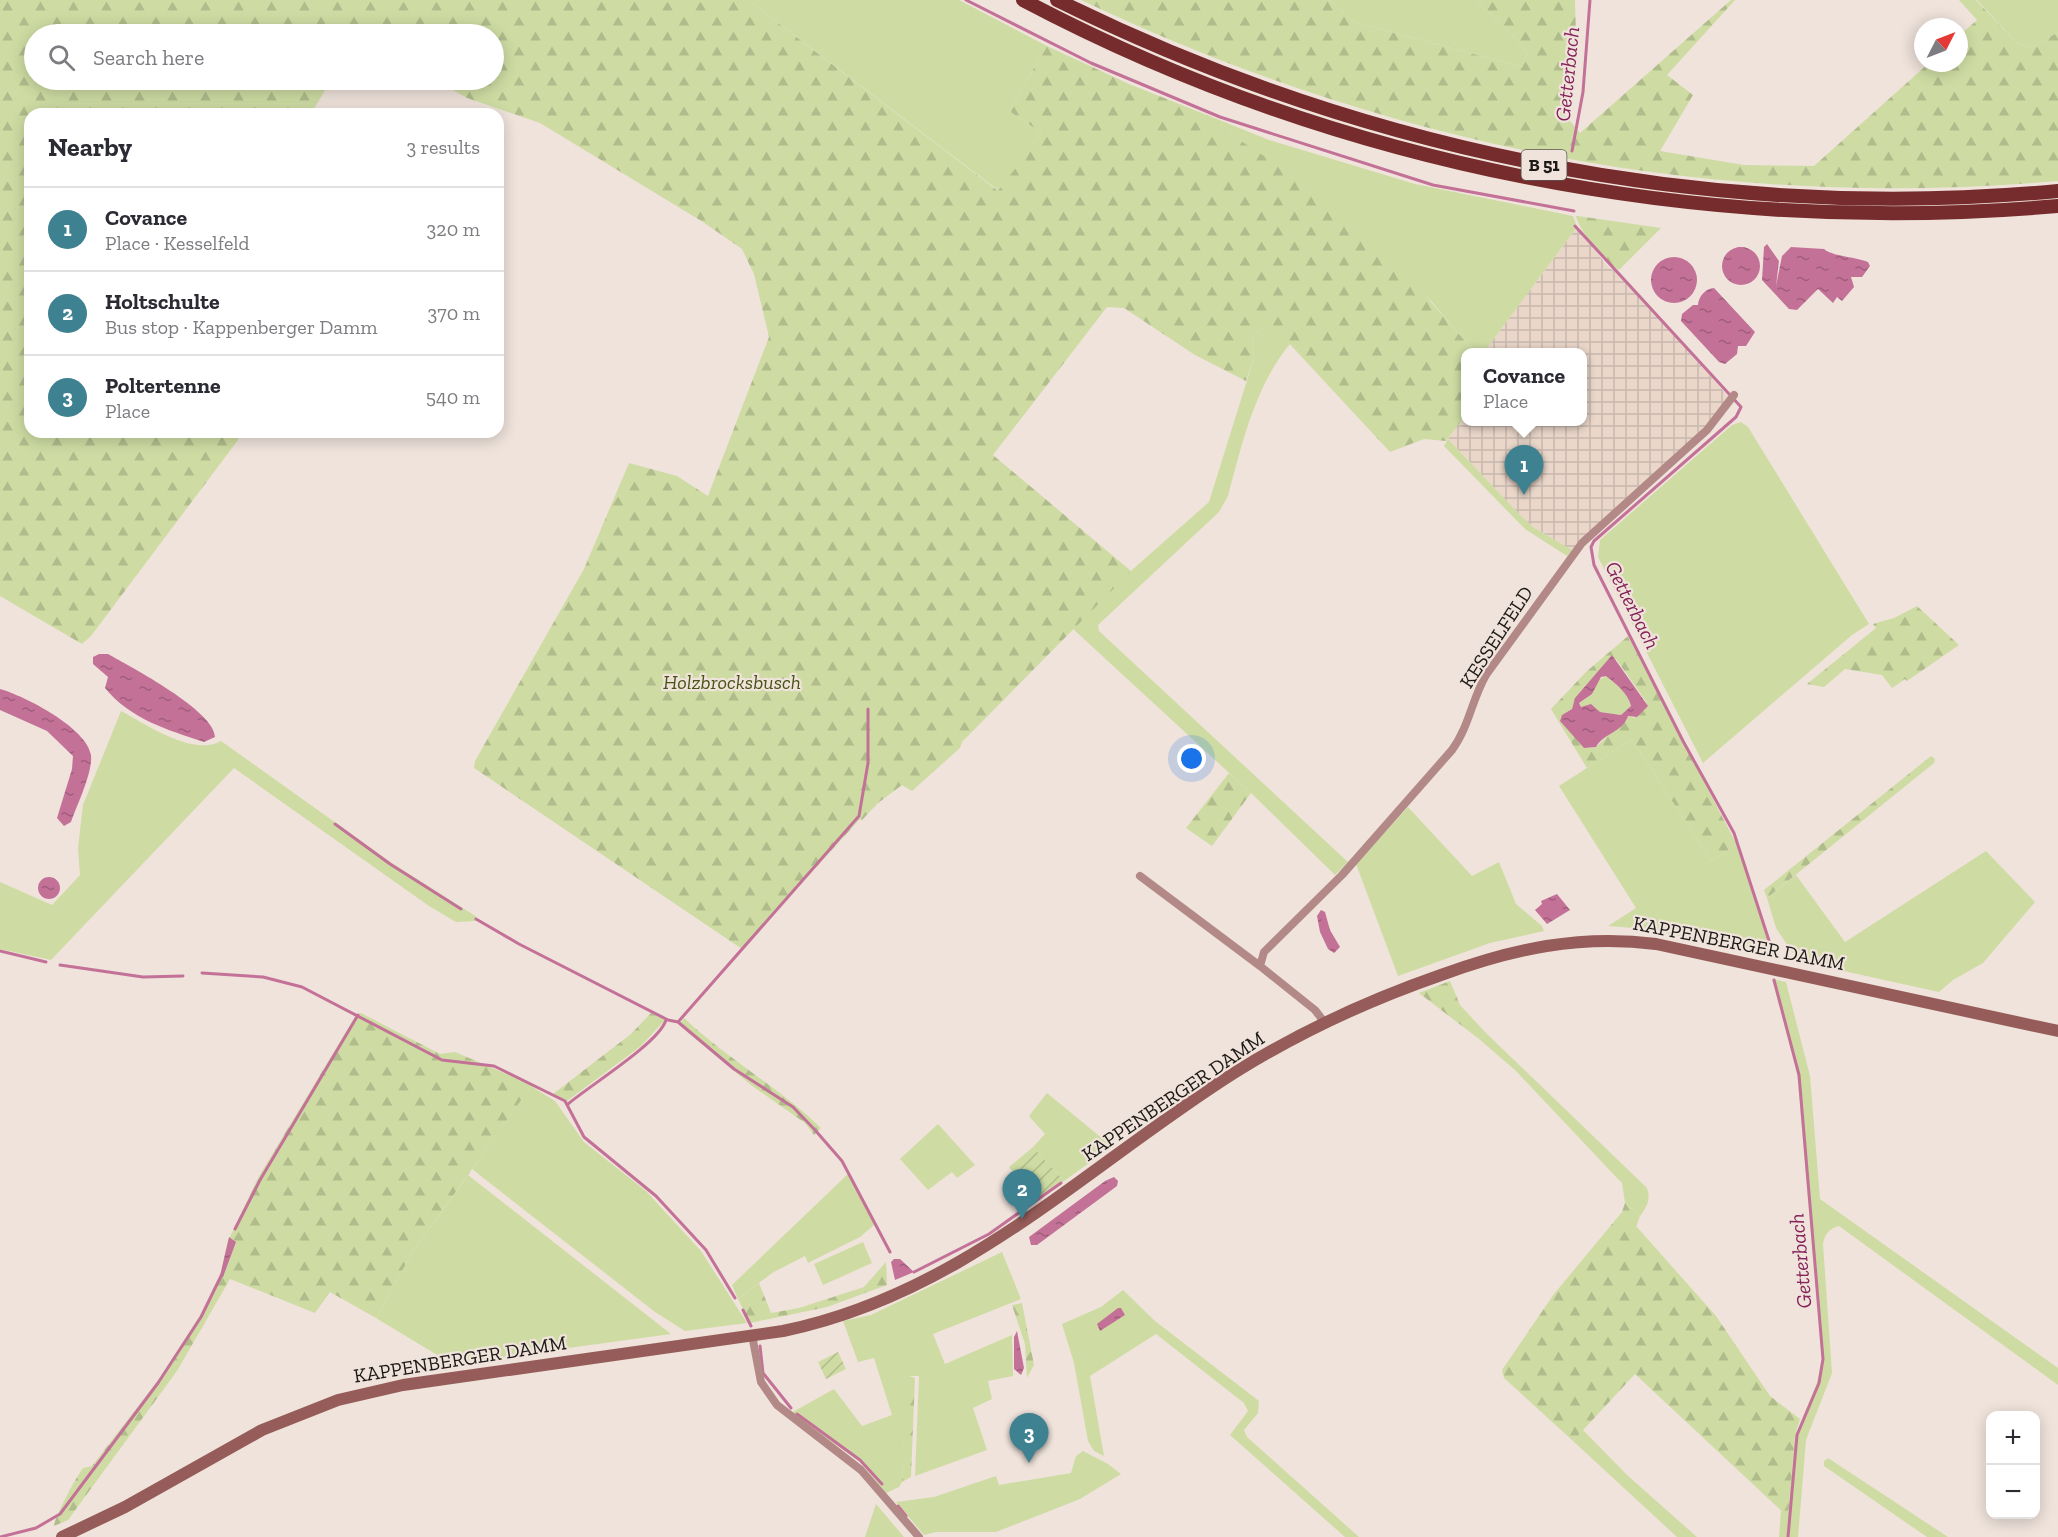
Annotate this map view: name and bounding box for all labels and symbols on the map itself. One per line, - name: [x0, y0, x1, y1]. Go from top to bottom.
- north arrow: [1914, 18, 1968, 72]
- water label: Getterbach: [1550, 25, 1584, 123]
- road number: B 51: [1522, 150, 1566, 180]
- pin: 1: [1504, 446, 1544, 495]
- water label: Getterbach: [1600, 557, 1666, 653]
- street label: KESSELFELD: [1454, 582, 1538, 692]
- park label: Holzbrocksbusch: [663, 670, 801, 694]
- your location: [1177, 744, 1206, 773]
- street label: KAPPENBERGER DAMM: [1631, 911, 1847, 975]
- street label: KAPPENBERGER DAMM: [1077, 1026, 1269, 1166]
- pin: 2: [1002, 1170, 1042, 1219]
- water label: Getterbach: [1783, 1213, 1817, 1309]
- street label: KAPPENBERGER DAMM: [352, 1330, 568, 1388]
- pin: 3: [1010, 1414, 1048, 1463]

